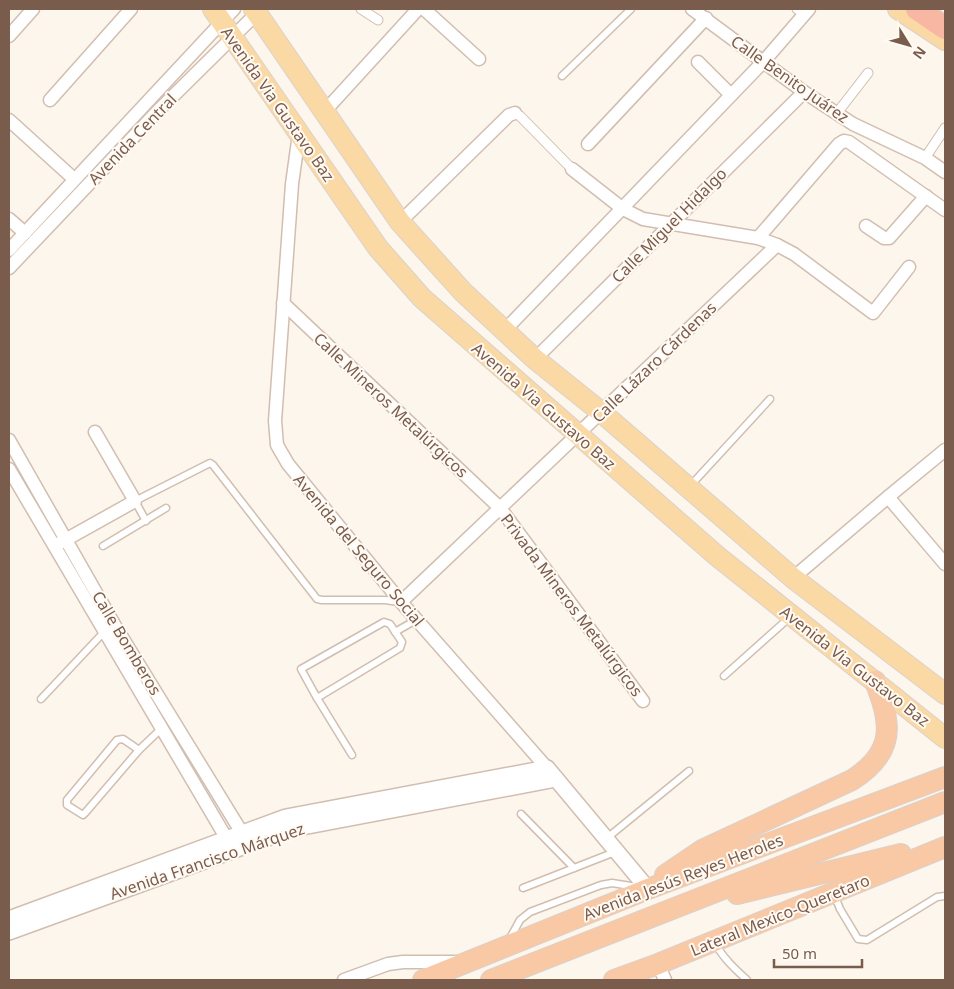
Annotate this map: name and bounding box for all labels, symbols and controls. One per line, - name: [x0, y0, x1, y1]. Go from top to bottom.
- north arrow: [884, 20, 934, 70]
- street label: Avenida Via Gustavo Baz: [216, 22, 340, 186]
- street label: Calle Benito Juárez: [727, 30, 853, 128]
- text: N: [909, 43, 931, 63]
- street label: Avenida Central: [83, 89, 181, 189]
- street label: Calle Miguel Hidalgo: [607, 163, 731, 287]
- street label: Calle Lázaro Cárdenas: [587, 297, 721, 427]
- street label: Calle Mineros Metalúrgicos: [309, 328, 473, 482]
- street label: Avenida Via Gustavo Baz: [467, 337, 621, 475]
- street label: Avenida del Seguro Social: [289, 469, 429, 631]
- street label: Privada Mineros Metalúrgicos: [496, 509, 648, 701]
- street label: Calle Bomberos: [87, 587, 167, 699]
- street label: Avenida Via Gustavo Baz: [776, 601, 934, 731]
- street label: Avenida Francisco Márquez: [107, 817, 307, 905]
- street label: Avenida Jesús Reyes Heroles: [580, 829, 786, 925]
- street label: Lateral Mexico-Queretaro: [687, 869, 873, 961]
- scale bar: [774, 936, 862, 968]
- text: 50 m: [782, 943, 817, 963]

